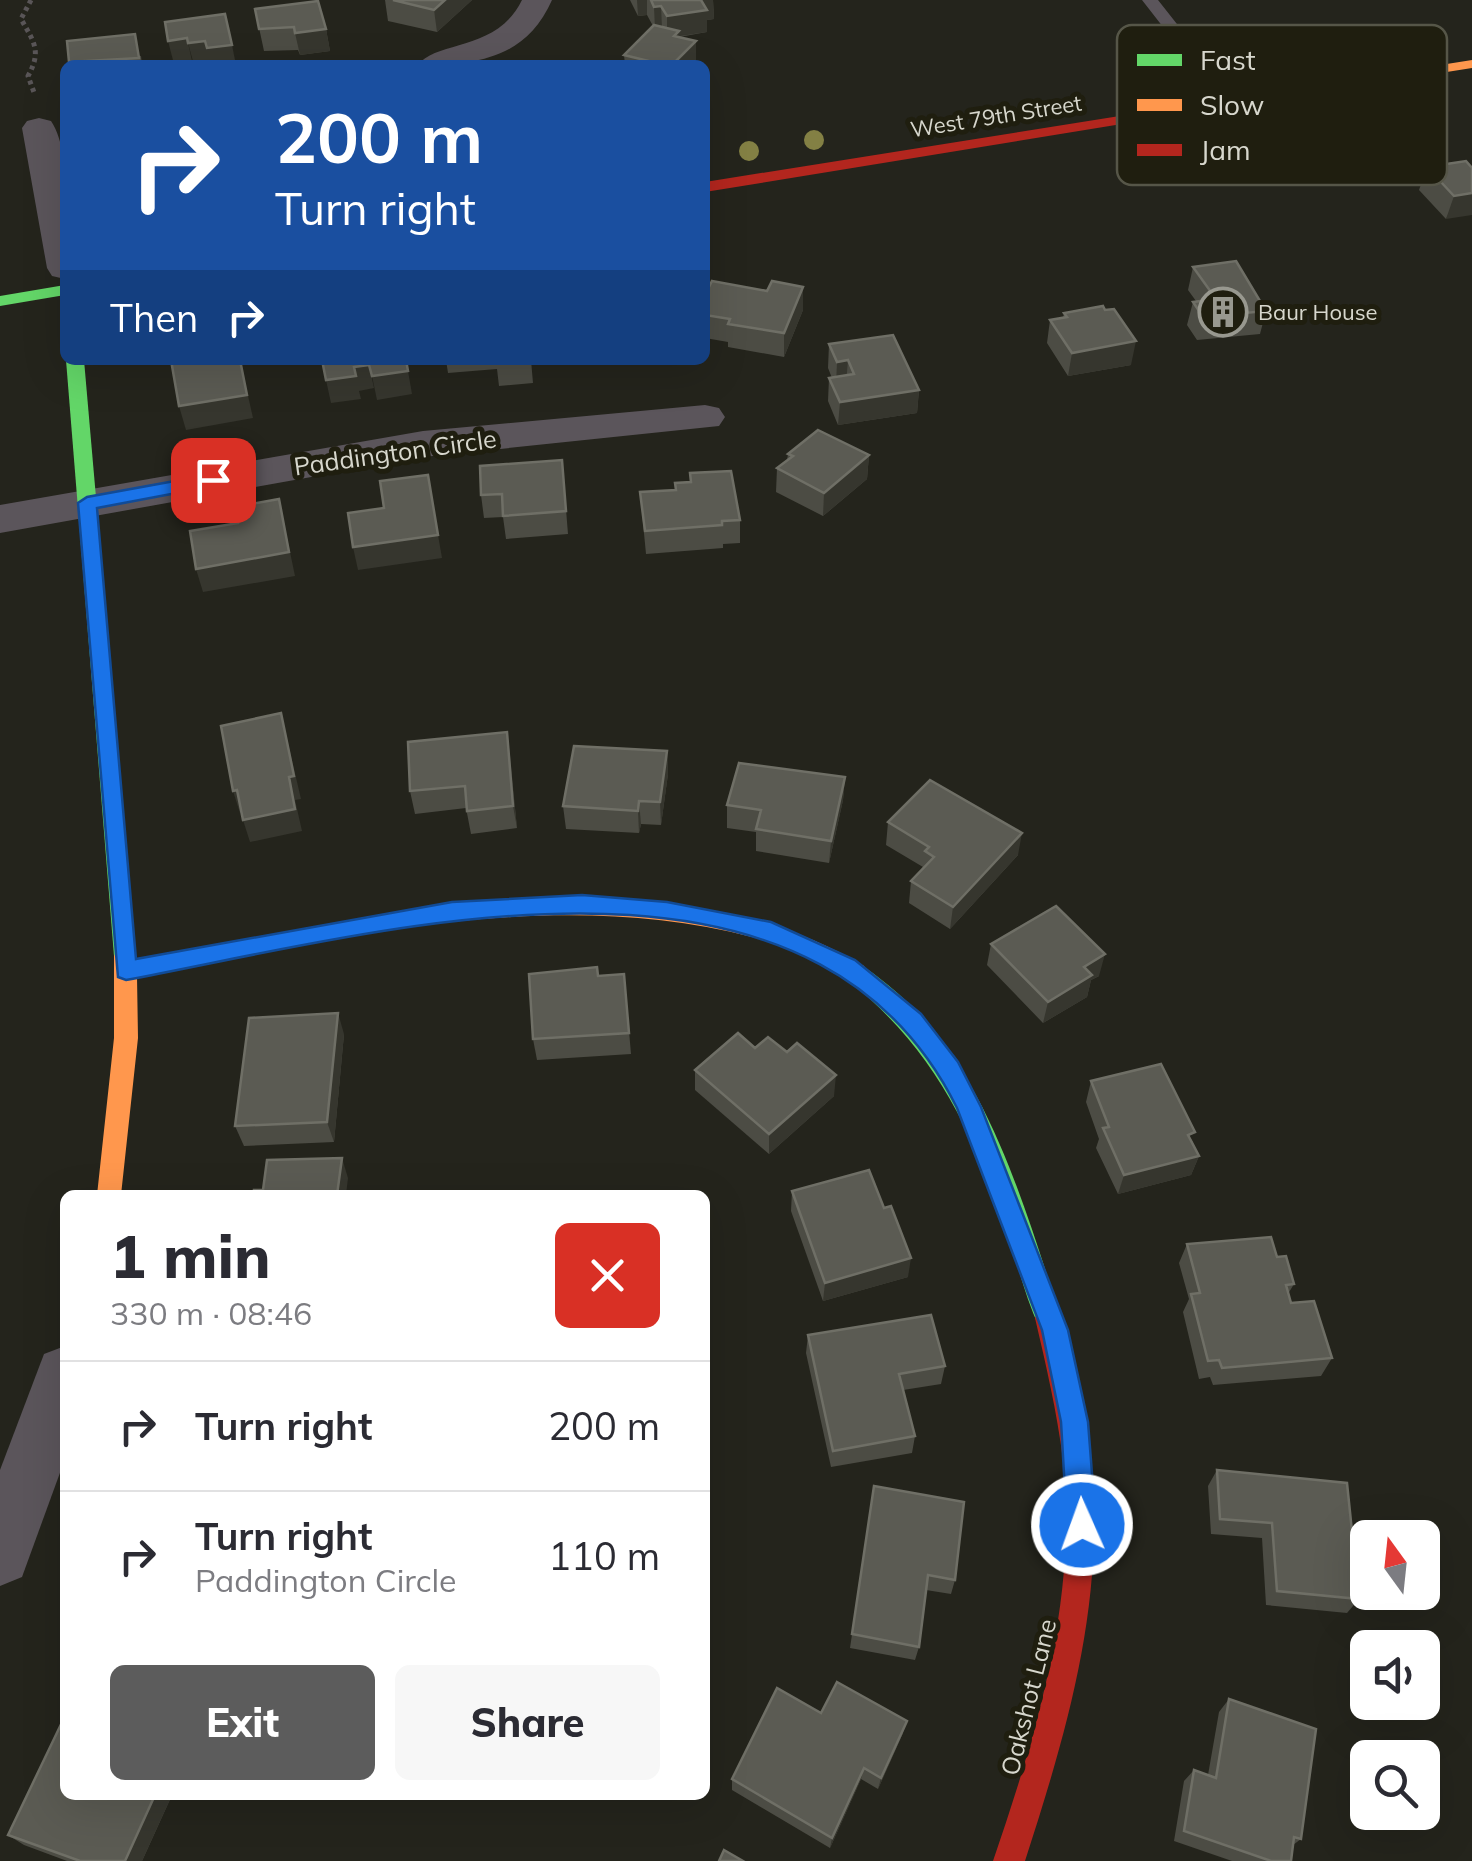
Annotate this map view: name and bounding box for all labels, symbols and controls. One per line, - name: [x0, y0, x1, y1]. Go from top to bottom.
- legend: [1117, 25, 1447, 185]
- text: Fast: [1200, 42, 1256, 77]
- text: Slow: [1200, 87, 1264, 122]
- street label: West 79th Street: [908, 89, 1084, 143]
- text: 200 m: [275, 93, 483, 181]
- icon: right: [110, 100, 240, 230]
- text: Jam: [1200, 132, 1251, 167]
- text: Turn right: [275, 180, 476, 236]
- building icon: Baur House: [1197, 286, 1249, 338]
- icon: right: [218, 290, 273, 345]
- text: Then: [110, 294, 198, 342]
- place label: Baur House: [1258, 298, 1378, 326]
- street label: Paddington Circle: [292, 422, 498, 482]
- pin: [171, 438, 256, 523]
- icon: arrive: [186, 453, 241, 508]
- text: 1 min: [110, 1218, 271, 1293]
- button: close: [555, 1223, 660, 1328]
- text: 330 m · 08:46: [110, 1293, 312, 1333]
- icon: right: [110, 1399, 165, 1454]
- text: Turn right: [195, 1402, 372, 1450]
- text: 200 m: [548, 1402, 660, 1450]
- position arrow: [1030, 1473, 1134, 1577]
- text: Turn right: [195, 1512, 372, 1560]
- north arrow: [1350, 1520, 1440, 1610]
- map controls: [1350, 1520, 1440, 1830]
- icon: right: [110, 1529, 165, 1584]
- text: 110 m: [548, 1532, 660, 1580]
- text: Paddington Circle: [195, 1560, 457, 1600]
- street label: Oakshot Lane: [994, 1615, 1062, 1779]
- button: sound: [1350, 1630, 1440, 1720]
- button: Exit: [110, 1665, 375, 1780]
- button: Share: [395, 1665, 660, 1780]
- button: search: [1350, 1740, 1440, 1830]

